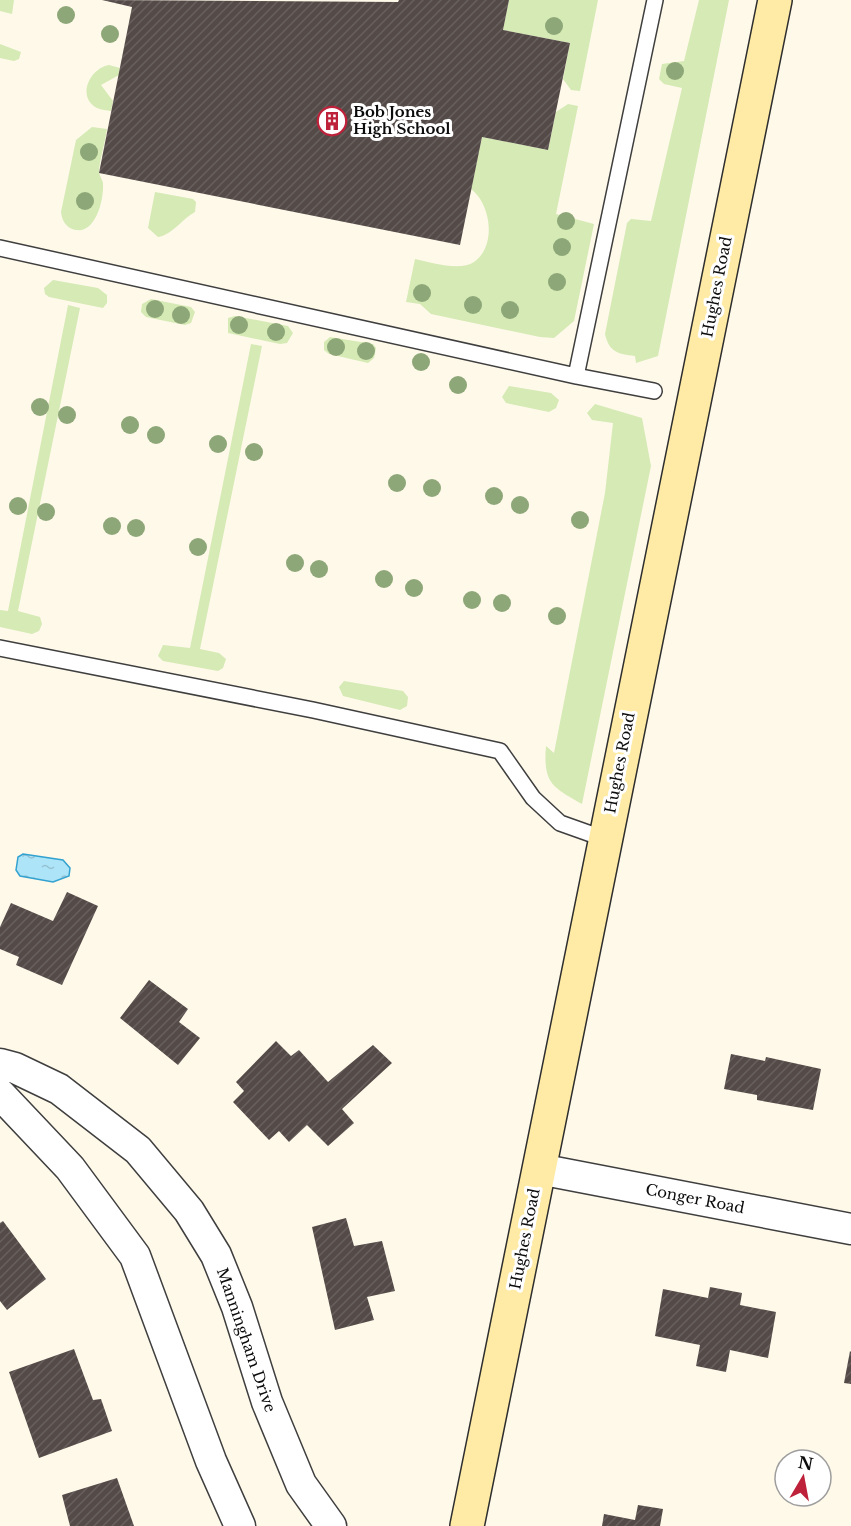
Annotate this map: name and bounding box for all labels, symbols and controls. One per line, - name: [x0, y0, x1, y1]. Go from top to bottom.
- place label: Bob Jones High School: [353, 102, 451, 138]
- building icon: Bob Jones High School: [316, 105, 348, 137]
- street label: Hughes Road: [697, 235, 736, 339]
- street label: Hughes Road: [600, 711, 639, 815]
- street label: Conger Road: [644, 1180, 746, 1217]
- street label: Hughes Road: [505, 1187, 544, 1291]
- street label: Manningham Drive: [213, 1265, 280, 1415]
- north arrow: [773, 1448, 833, 1508]
- text: N: [796, 1452, 815, 1474]

